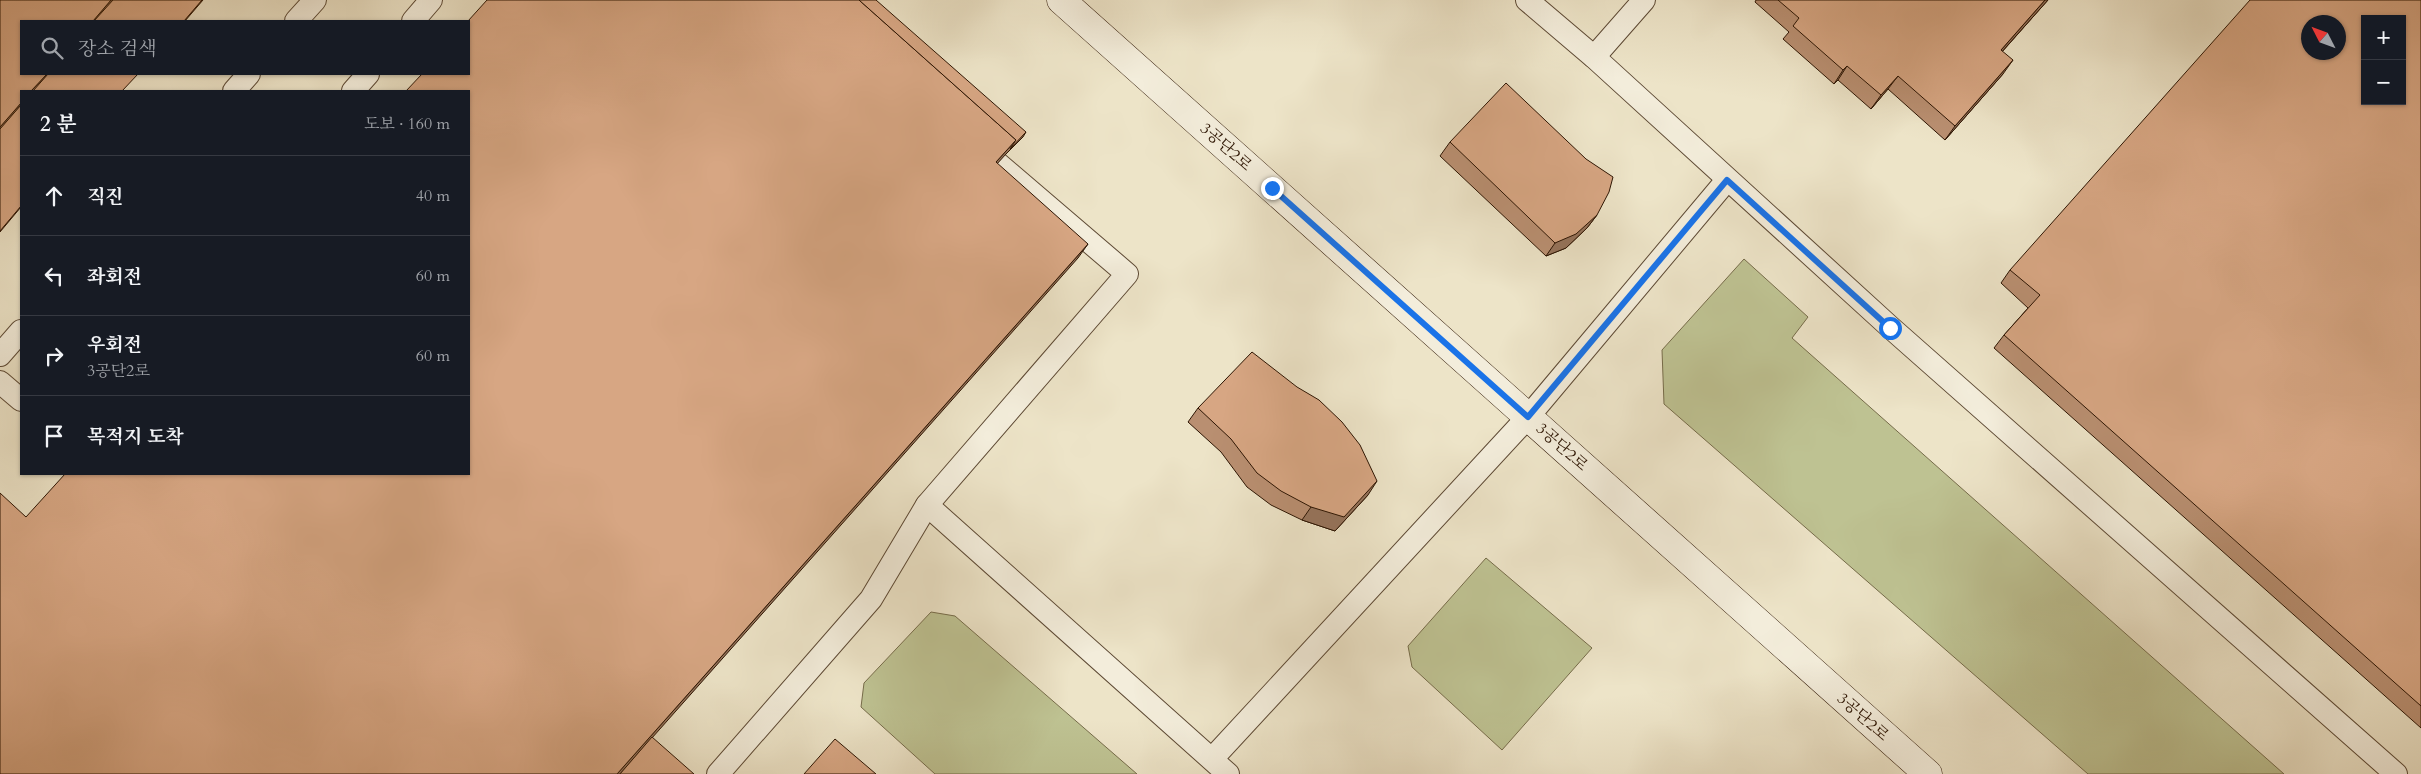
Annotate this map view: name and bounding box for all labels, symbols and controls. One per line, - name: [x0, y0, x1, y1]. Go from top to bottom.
- north arrow: [2301, 15, 2346, 60]
- map controls: [2361, 15, 2406, 105]
- button: +: [2361, 15, 2406, 60]
- search box: [20, 20, 470, 75]
- icon: search: [38, 34, 66, 62]
- text: 장소 검색: [78, 36, 157, 62]
- button: −: [2361, 60, 2406, 105]
- text: 2 분: [40, 110, 77, 139]
- text: 도보 · 160 m: [364, 113, 450, 135]
- street label: 3공단2로: [1195, 118, 1257, 177]
- route end: [1261, 177, 1284, 200]
- icon: ahead: [40, 182, 68, 210]
- text: 직진: [87, 184, 124, 210]
- text: 40 m: [416, 185, 450, 207]
- icon: left: [40, 262, 68, 290]
- text: 좌회전: [87, 264, 142, 290]
- text: 60 m: [416, 265, 450, 287]
- route start: [1879, 317, 1902, 340]
- text: 우회전: [87, 332, 142, 358]
- icon: right: [40, 342, 68, 370]
- text: 60 m: [416, 345, 450, 367]
- text: 3공단2로: [87, 360, 150, 382]
- street label: 3공단2로: [1531, 418, 1593, 477]
- icon: arrive: [40, 422, 68, 450]
- text: 목적지 도착: [87, 424, 184, 450]
- street label: 3공단2로: [1832, 688, 1894, 747]

